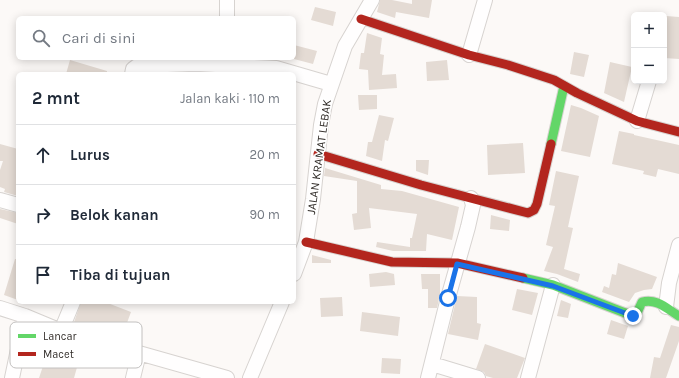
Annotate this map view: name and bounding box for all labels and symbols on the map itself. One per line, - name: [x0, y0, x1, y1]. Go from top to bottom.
- street label: JALAN KRAMAT LEBAK: [304, 98, 334, 216]
- route start: [439, 289, 457, 307]
- route end: [624, 307, 642, 325]
- legend: [10, 322, 142, 368]
- text: Lancar: [43, 330, 77, 343]
- text: Macet: [43, 348, 74, 361]

